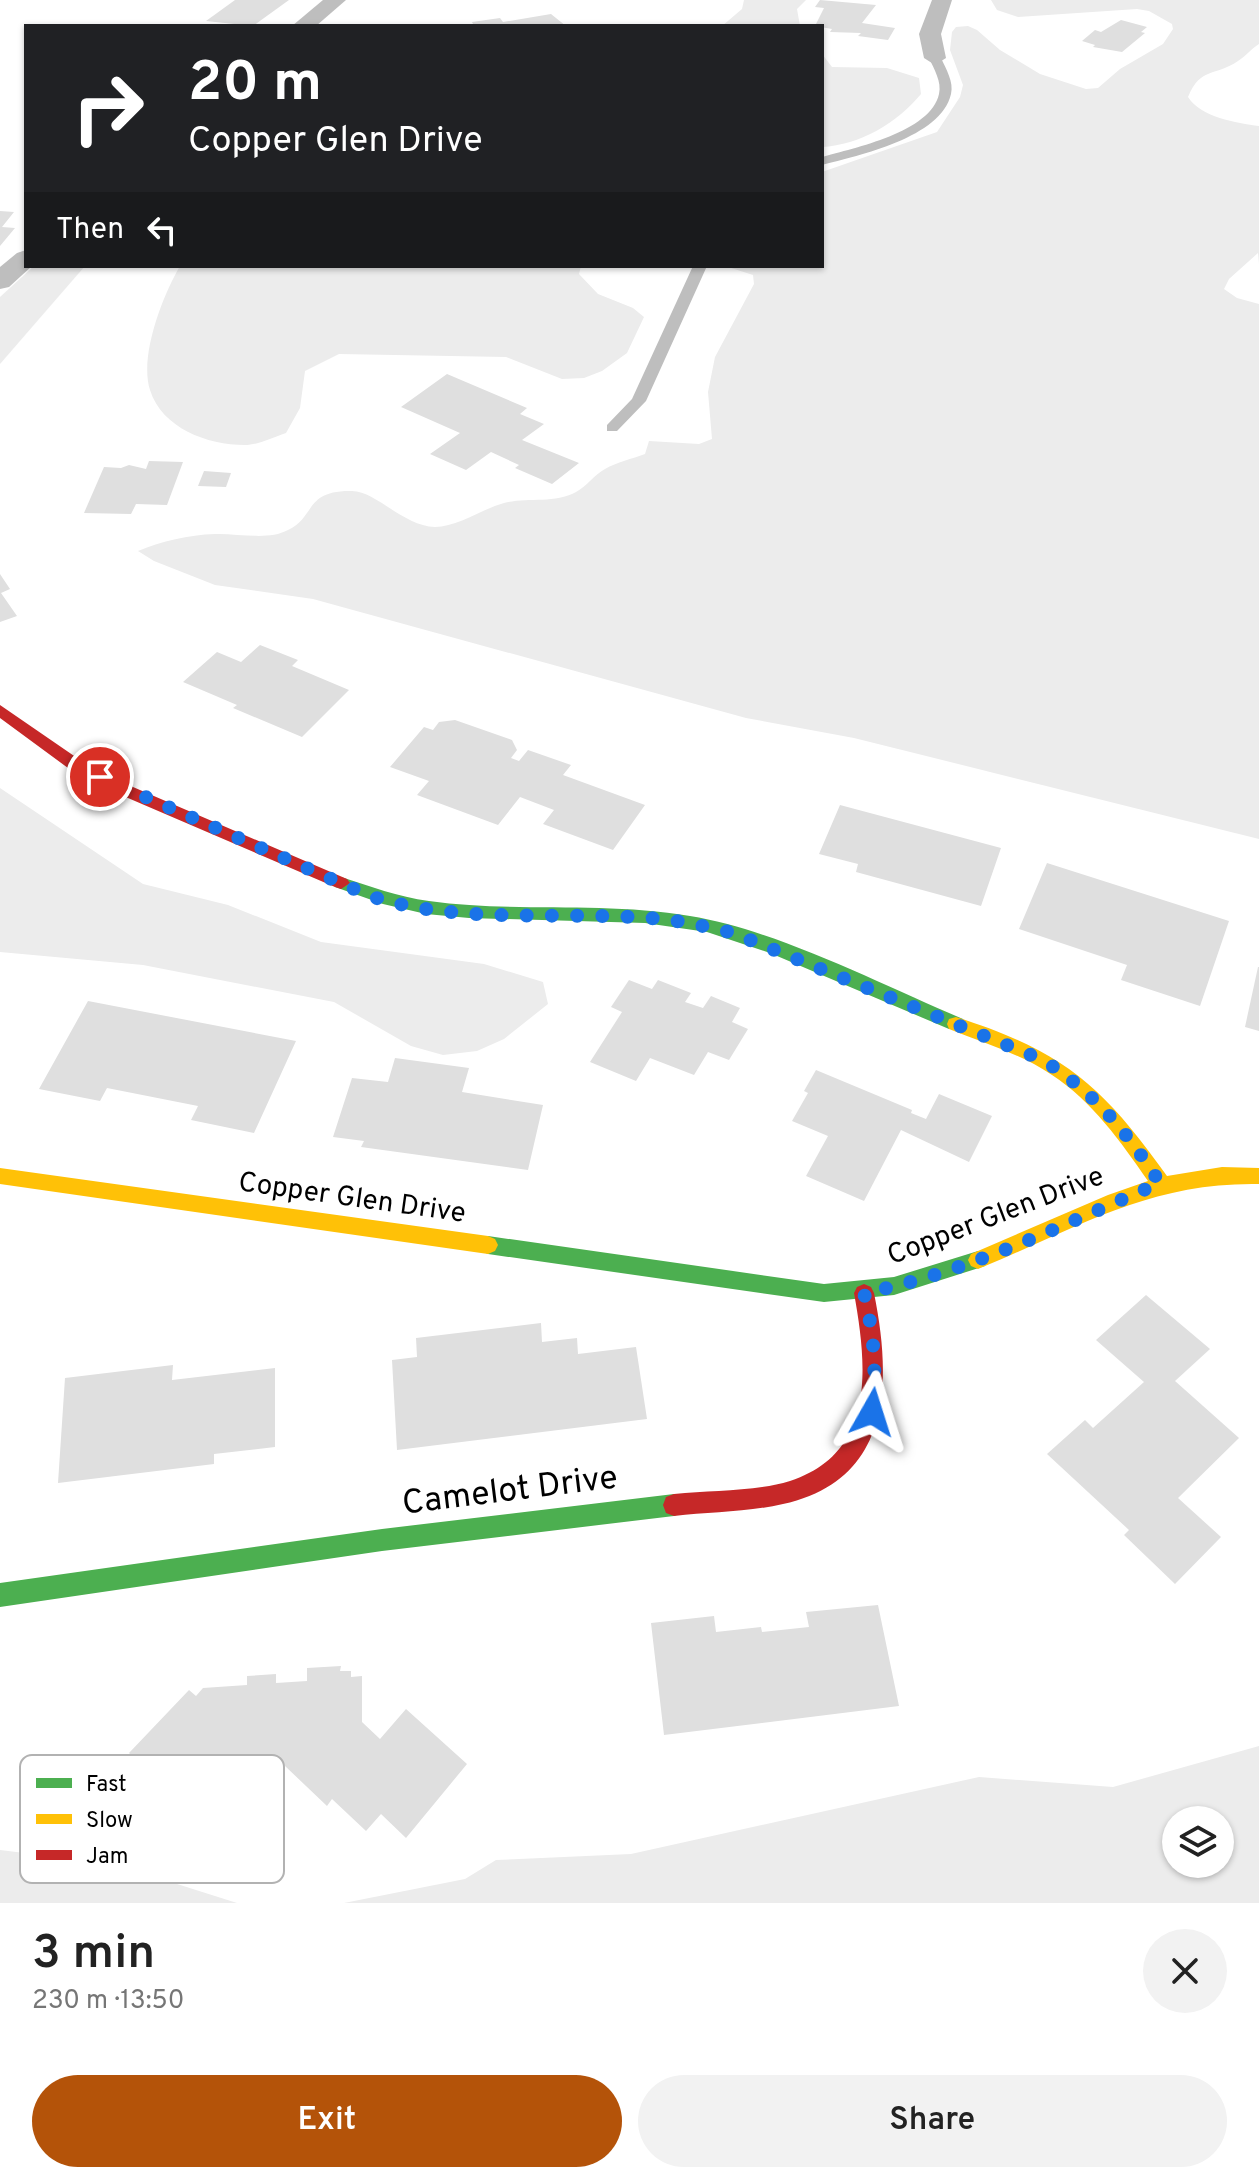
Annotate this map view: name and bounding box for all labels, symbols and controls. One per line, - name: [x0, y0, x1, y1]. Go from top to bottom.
- text: 20 m: [188, 50, 322, 120]
- icon: right: [56, 56, 160, 160]
- text: Copper Glen Drive: [188, 119, 483, 165]
- icon: left: [140, 208, 184, 252]
- text: Then: [56, 212, 124, 249]
- pin: [66, 743, 134, 811]
- icon: arrive: [78, 755, 122, 799]
- street label: Copper Glen Drive: [883, 1159, 1109, 1275]
- street label: Copper Glen Drive: [236, 1165, 468, 1233]
- position arrow: [830, 1370, 914, 1454]
- street label: Camelot Drive: [400, 1457, 620, 1527]
- legend: [20, 1755, 284, 1883]
- text: Fast: [86, 1772, 127, 1799]
- map controls: [1162, 1806, 1234, 1878]
- button: layers: [1162, 1806, 1234, 1878]
- text: Slow: [86, 1808, 133, 1835]
- text: Jam: [86, 1844, 129, 1871]
- text: 3 min: [32, 1925, 155, 1985]
- button: close: [1143, 1929, 1227, 2013]
- text: 230 m · 13:50: [32, 1985, 184, 2018]
- button: Exit: [32, 2075, 622, 2167]
- button: Share: [638, 2075, 1227, 2167]

